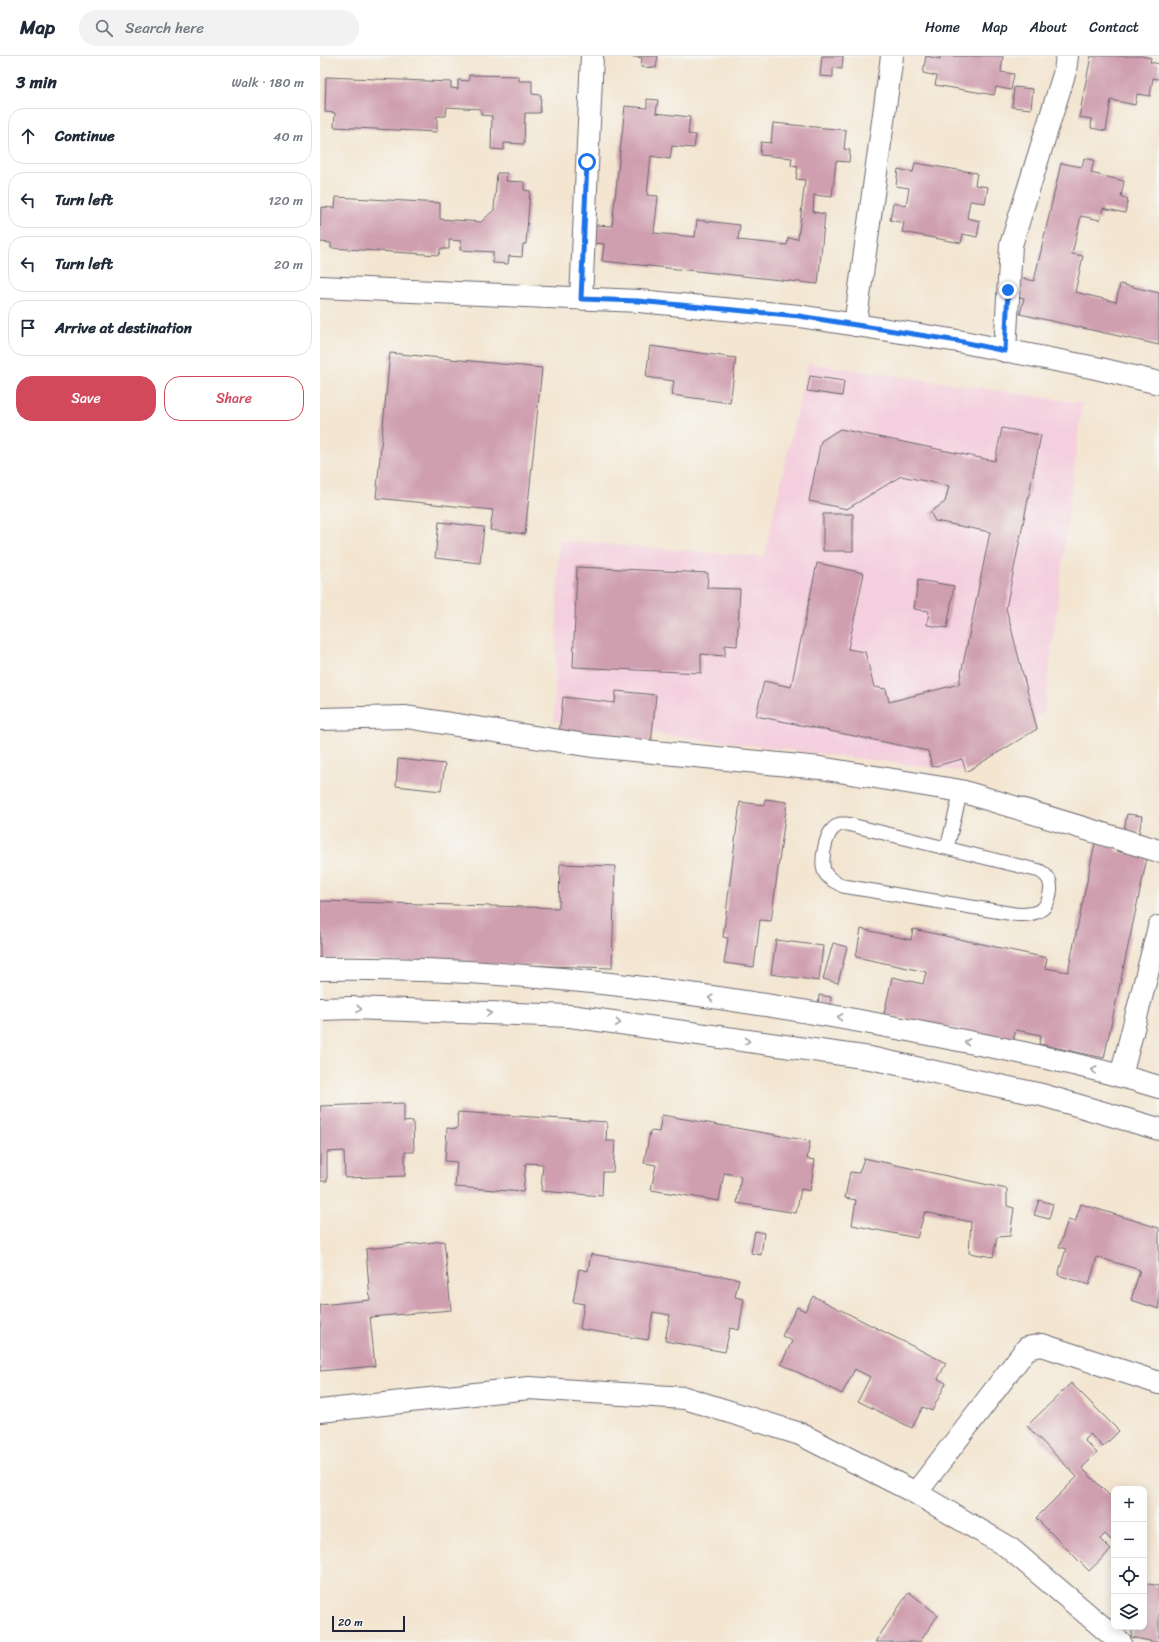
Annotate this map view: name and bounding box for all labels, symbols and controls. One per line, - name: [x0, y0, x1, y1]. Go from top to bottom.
- search box: [79, 10, 359, 46]
- text: Map: [20, 11, 55, 44]
- text: Search here: [125, 15, 204, 41]
- text: Home: [925, 15, 960, 40]
- text: Map: [982, 15, 1008, 40]
- text: About: [1030, 15, 1067, 40]
- text: Contact: [1089, 15, 1139, 40]
- icon: search: [93, 17, 115, 39]
- text: 3 min: [16, 67, 57, 97]
- text: Walk · 180 m: [232, 71, 304, 94]
- text: Continue: [55, 123, 115, 149]
- icon: ahead: [17, 125, 39, 147]
- text: 40 m: [273, 125, 303, 148]
- route start: [578, 153, 596, 171]
- text: Turn left: [55, 187, 113, 213]
- icon: left: [17, 189, 39, 211]
- text: 120 m: [268, 189, 303, 212]
- text: Turn left: [55, 251, 113, 277]
- icon: left: [17, 253, 39, 275]
- text: 20 m: [274, 253, 303, 276]
- route end: [999, 281, 1017, 299]
- text: Arrive at destination: [55, 315, 192, 341]
- icon: arrive: [17, 317, 39, 339]
- button: Save: [16, 376, 156, 421]
- button: Share: [164, 376, 304, 421]
- one-way arrow: [708, 994, 714, 1003]
- one-way arrow: [356, 1004, 362, 1013]
- one-way arrow: [486, 1009, 492, 1017]
- one-way arrow: [837, 1014, 843, 1022]
- one-way arrow: [615, 1018, 621, 1027]
- one-way arrow: [744, 1036, 750, 1045]
- one-way arrow: [964, 1038, 971, 1046]
- one-way arrow: [1091, 1066, 1098, 1074]
- map controls: [1111, 1486, 1147, 1630]
- button: +: [1111, 1486, 1147, 1522]
- button: −: [1111, 1522, 1147, 1558]
- button: locate: [1111, 1558, 1147, 1594]
- button: layers: [1111, 1594, 1147, 1630]
- text: 20 m: [338, 1613, 363, 1632]
- scale bar: [332, 1614, 405, 1633]

